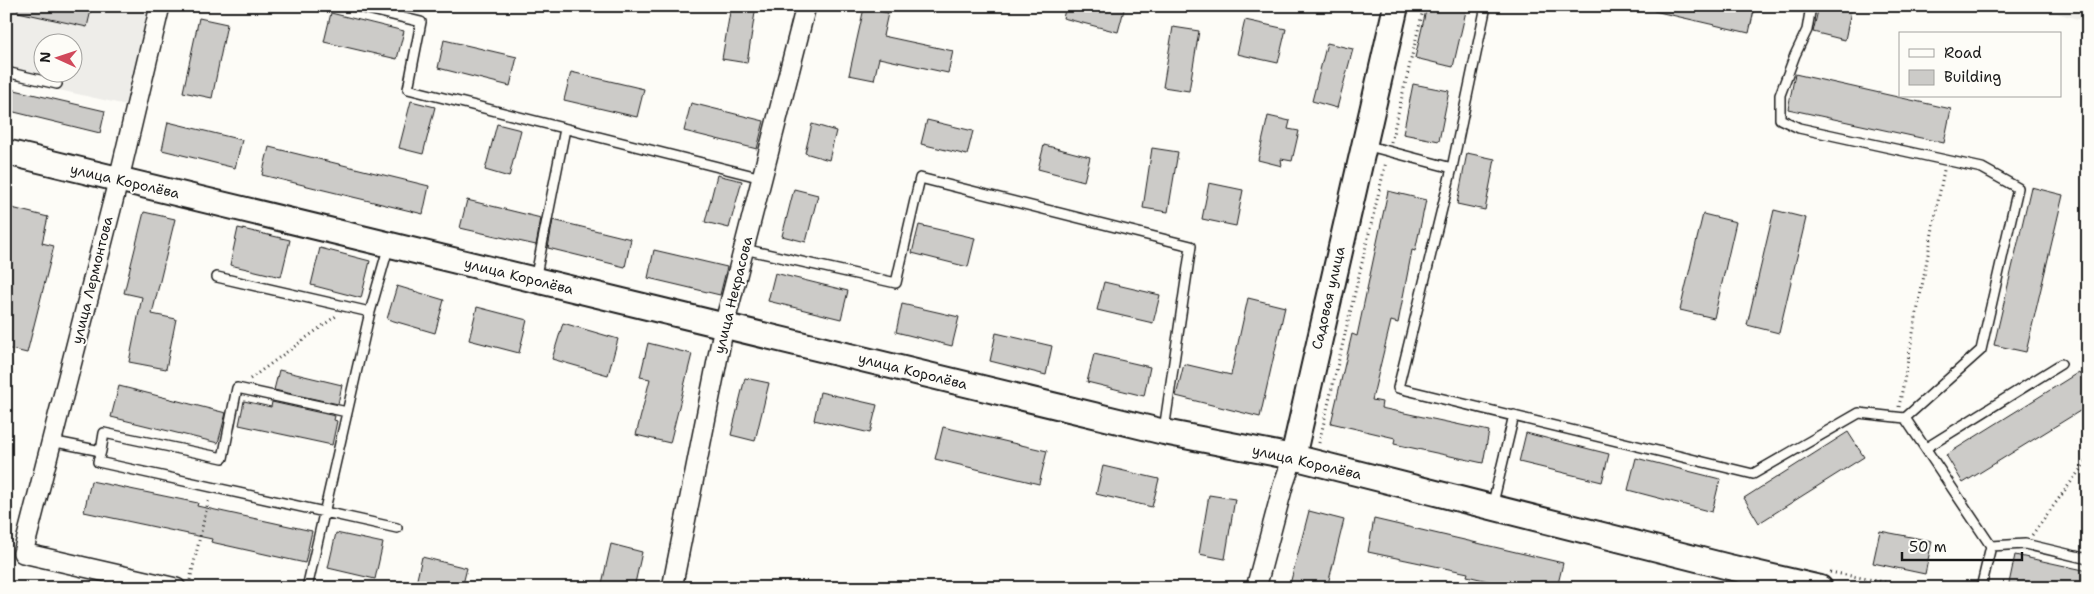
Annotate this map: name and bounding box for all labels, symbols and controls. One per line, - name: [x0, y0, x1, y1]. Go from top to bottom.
- north arrow: [32, 32, 82, 82]
- legend: [1899, 32, 2062, 98]
- text: Road: [1944, 43, 1982, 63]
- text: N: [36, 51, 54, 63]
- text: Building: [1944, 67, 2001, 87]
- street label: улица Королёва: [68, 160, 182, 202]
- street label: улица Лермонтова: [67, 214, 117, 346]
- street label: улица Некрасова: [710, 234, 756, 356]
- street label: Садовая улица: [1307, 244, 1349, 351]
- street label: улица Королёва: [463, 254, 576, 298]
- street label: улица Королёва: [857, 349, 970, 393]
- street label: улица Королёва: [1250, 441, 1364, 483]
- scale bar: [1902, 529, 2022, 561]
- text: 50 m: [1909, 537, 1947, 557]

